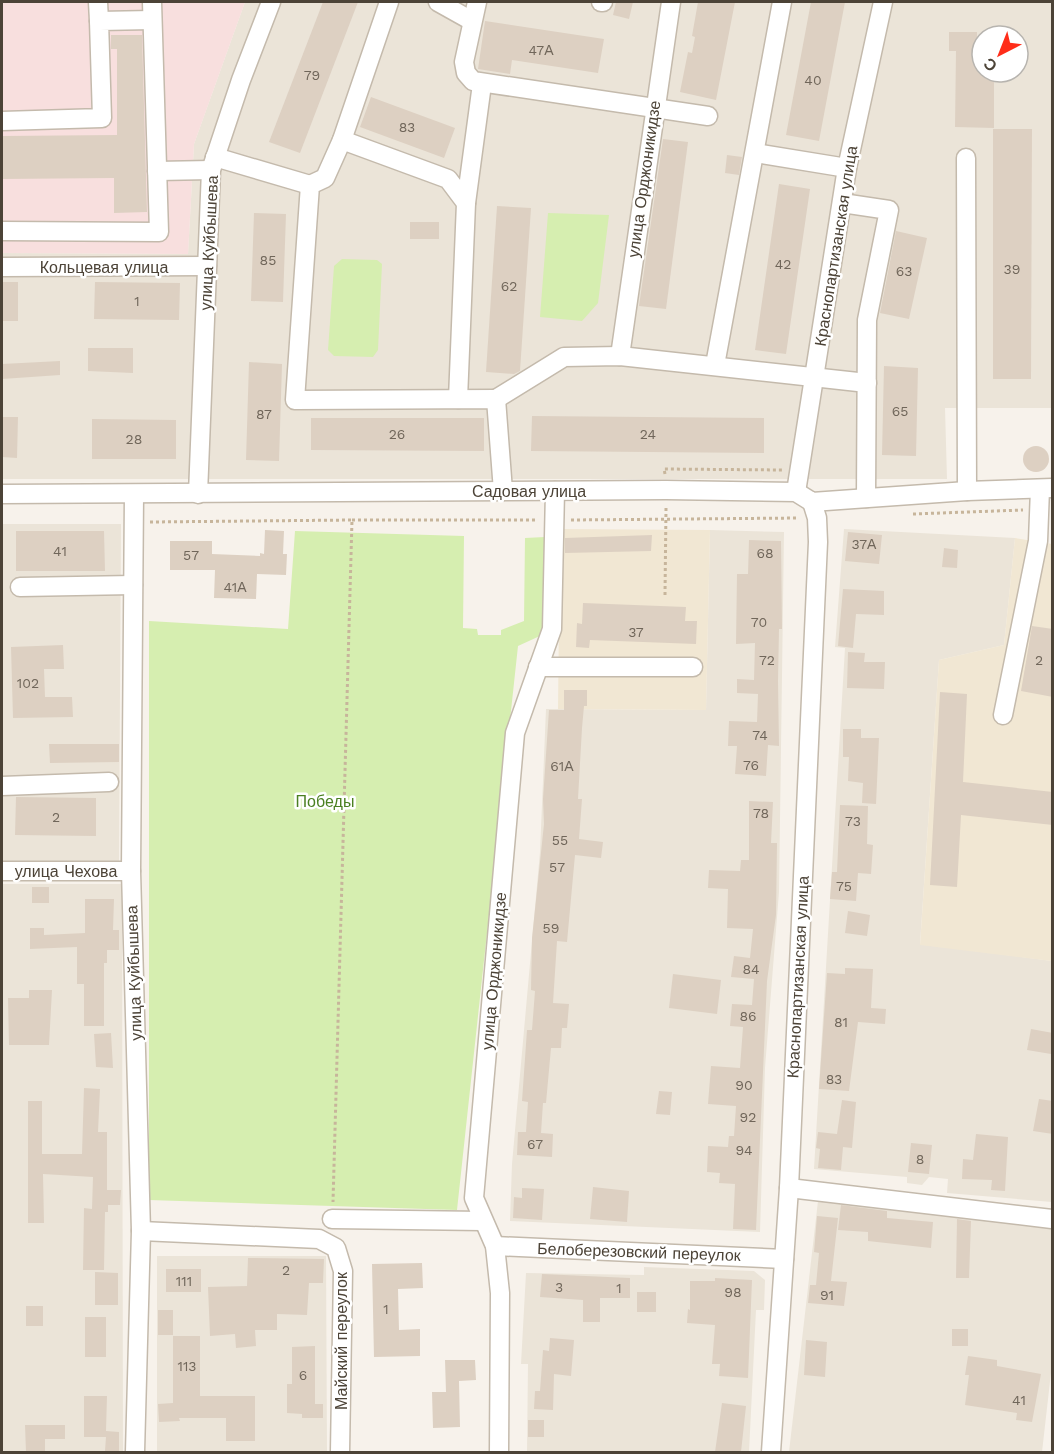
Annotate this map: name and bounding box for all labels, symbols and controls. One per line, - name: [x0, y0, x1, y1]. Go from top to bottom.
- north arrow: [970, 24, 1030, 84]
- house number: 47А: [528, 42, 554, 58]
- text: С: [979, 54, 1001, 76]
- house number: 79: [304, 67, 320, 83]
- house number: 40: [804, 72, 822, 88]
- street label: улица Орджоникидзе: [624, 99, 664, 259]
- house number: 83: [399, 119, 415, 135]
- street label: Краснопартизанская улица: [811, 144, 861, 348]
- street label: улица Куйбышева: [196, 175, 222, 311]
- house number: 85: [260, 252, 276, 268]
- house number: 42: [775, 256, 791, 272]
- street label: Кольцевая улица: [40, 258, 168, 277]
- house number: 39: [1004, 261, 1020, 277]
- house number: 63: [896, 263, 912, 279]
- house number: 62: [501, 278, 517, 294]
- house number: 1: [134, 293, 140, 309]
- house number: 65: [892, 403, 908, 419]
- house number: 87: [256, 406, 272, 422]
- house number: 26: [389, 426, 405, 442]
- house number: 24: [640, 426, 656, 442]
- house number: 28: [126, 431, 142, 447]
- street label: Садовая улица: [472, 482, 586, 501]
- house number: 37А: [852, 536, 877, 552]
- house number: 41: [53, 543, 67, 559]
- house number: 68: [756, 545, 774, 561]
- house number: 57: [183, 547, 199, 563]
- house number: 41А: [223, 579, 247, 595]
- house number: 70: [751, 614, 767, 630]
- house number: 37: [628, 624, 644, 640]
- house number: 72: [759, 652, 775, 668]
- house number: 2: [1035, 652, 1043, 668]
- house number: 102: [17, 675, 39, 691]
- house number: 74: [752, 727, 768, 743]
- house number: 76: [743, 757, 759, 773]
- house number: 61А: [550, 758, 574, 774]
- park label: Победы: [296, 792, 354, 811]
- house number: 78: [753, 805, 769, 821]
- house number: 2: [52, 809, 60, 825]
- house number: 73: [845, 813, 861, 829]
- house number: 55: [552, 832, 568, 848]
- house number: 57: [549, 859, 565, 875]
- street label: улица Чехова: [15, 862, 117, 881]
- street label: Краснопартизанская улица: [783, 875, 813, 1079]
- house number: 75: [836, 878, 852, 894]
- street label: улица Орджоникидзе: [478, 891, 510, 1051]
- street label: улица Куйбышева: [122, 905, 146, 1041]
- house number: 59: [543, 920, 559, 936]
- house number: 84: [742, 961, 760, 977]
- house number: 86: [739, 1008, 757, 1024]
- house number: 81: [834, 1014, 848, 1030]
- house number: 83: [826, 1071, 842, 1087]
- house number: 90: [735, 1077, 753, 1093]
- house number: 92: [740, 1109, 756, 1125]
- house number: 67: [527, 1136, 543, 1152]
- house number: 94: [735, 1142, 753, 1158]
- house number: 8: [916, 1151, 924, 1167]
- street label: Белоберезовский переулок: [537, 1239, 742, 1265]
- house number: 2: [282, 1262, 290, 1278]
- street label: Майский переулок: [332, 1271, 351, 1410]
- house number: 111: [176, 1273, 192, 1289]
- house number: 3: [555, 1279, 563, 1295]
- house number: 1: [616, 1280, 622, 1296]
- house number: 98: [724, 1284, 742, 1300]
- house number: 91: [820, 1287, 834, 1303]
- house number: 1: [383, 1301, 389, 1317]
- house number: 113: [177, 1358, 197, 1374]
- house number: 6: [299, 1367, 307, 1383]
- house number: 41: [1012, 1392, 1026, 1408]

